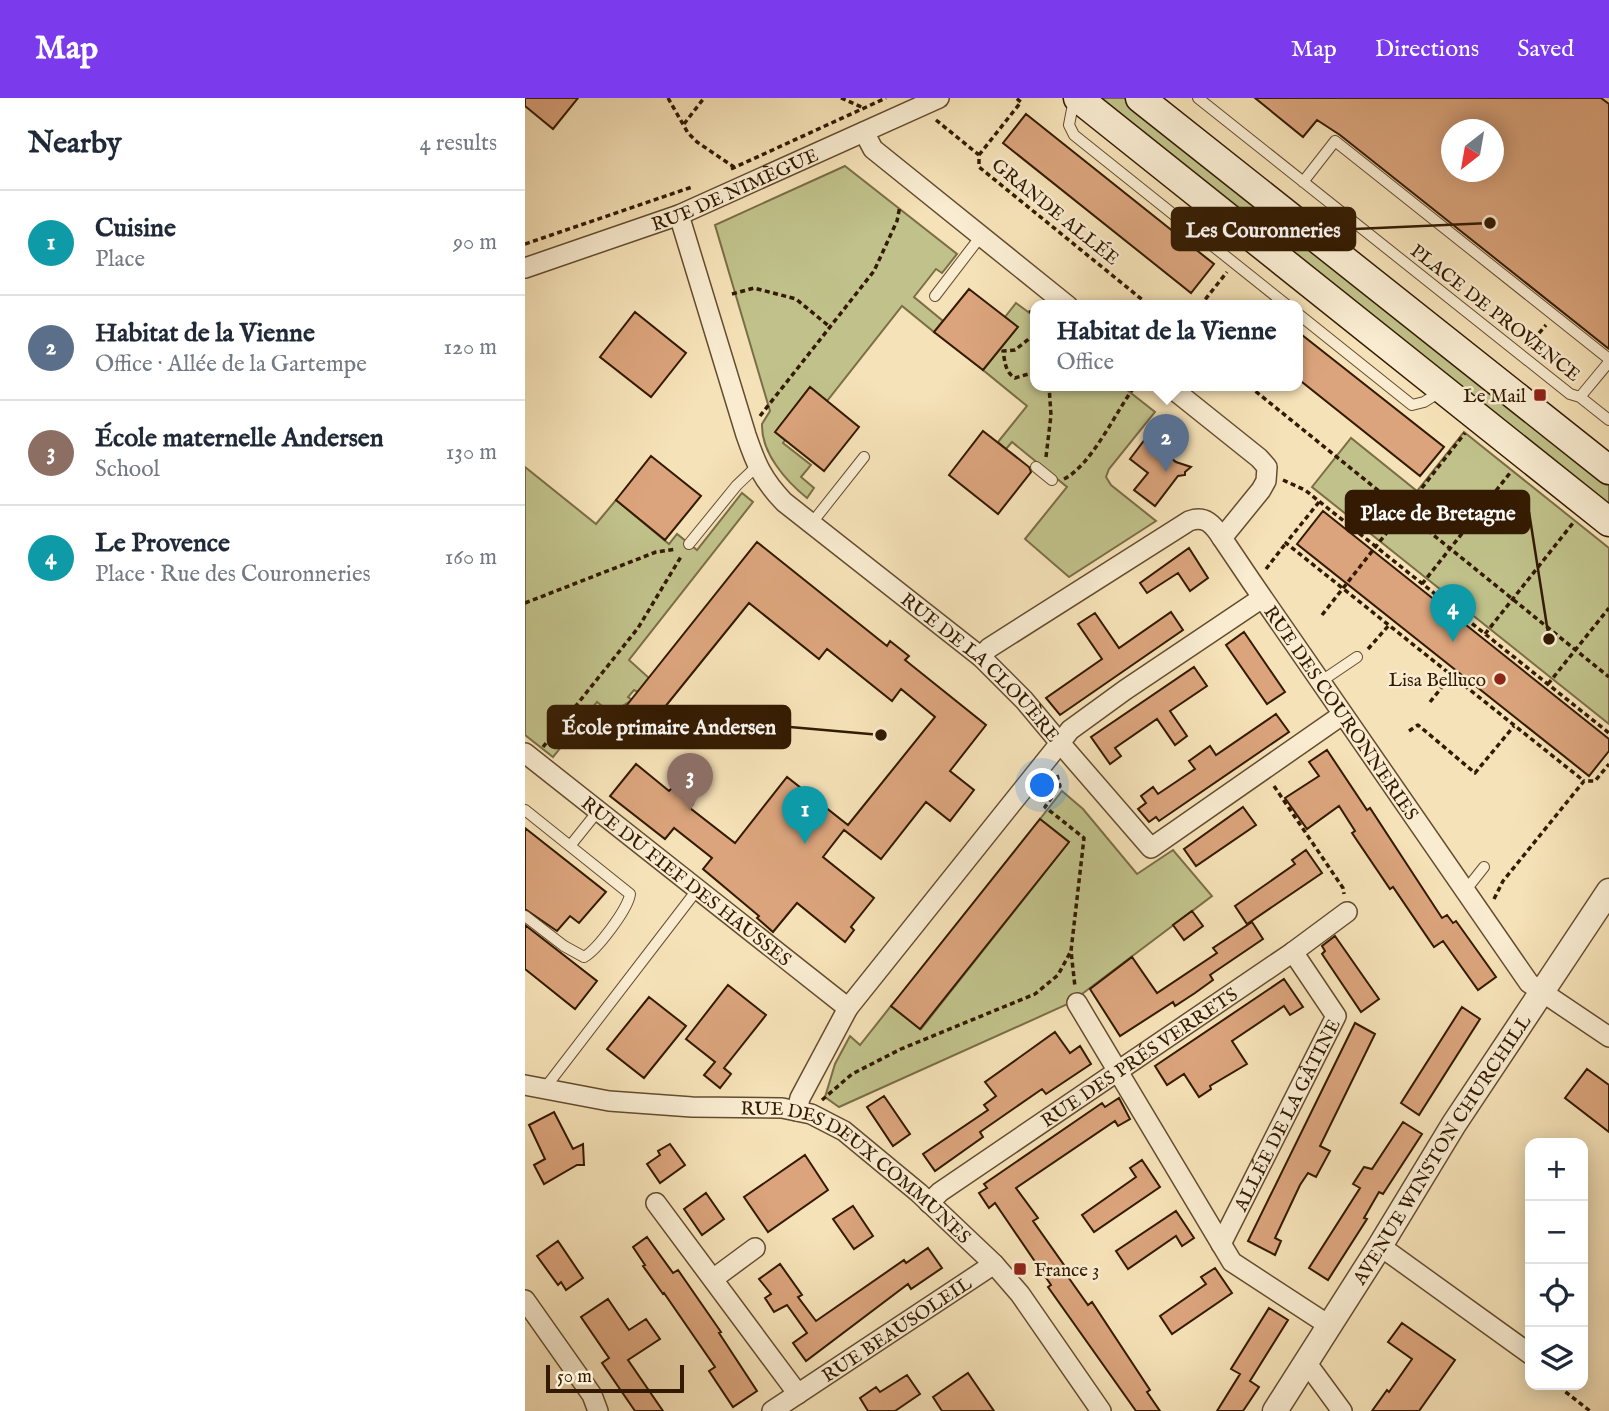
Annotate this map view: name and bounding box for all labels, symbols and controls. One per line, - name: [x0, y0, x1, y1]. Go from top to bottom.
- text: Map: [35, 28, 98, 70]
- text: Map: [1291, 34, 1337, 65]
- text: Directions: [1375, 34, 1479, 65]
- text: Saved: [1517, 34, 1574, 65]
- north arrow: [1441, 119, 1504, 182]
- text: Nearby: [28, 125, 121, 163]
- text: 4 results: [419, 129, 497, 158]
- street label: RUE DE NIMÈGUE: [649, 144, 822, 238]
- street label: GRANDE ALLÉE: [986, 153, 1124, 271]
- callout: Les Couronneries: [1172, 208, 1355, 250]
- text: Cuisine: [95, 212, 176, 245]
- text: Les Couronneries: [1185, 218, 1341, 245]
- text: 1: [47, 228, 55, 257]
- text: 90 m: [453, 228, 497, 257]
- street label: PLACE DE PROVENCE: [1405, 240, 1585, 388]
- text: Place: [95, 245, 145, 274]
- popup: [1030, 300, 1303, 391]
- text: Habitat de la Vienne: [1057, 315, 1276, 348]
- text: Habitat de la Vienne: [95, 317, 315, 350]
- text: 2: [46, 333, 56, 362]
- text: 120 m: [444, 333, 497, 362]
- text: Office: [1057, 348, 1114, 377]
- text: Office · Allée de la Gartempe: [95, 350, 367, 379]
- place label: Le Mail: [1463, 385, 1527, 409]
- marker: Le Mail: [1532, 387, 1548, 403]
- pin: 2: [1143, 414, 1189, 472]
- text: École maternelle Andersen: [95, 422, 384, 455]
- text: 3: [47, 438, 55, 467]
- text: 130 m: [446, 438, 497, 467]
- text: School: [95, 455, 160, 484]
- callout: Place de Bretagne: [1346, 491, 1529, 533]
- text: Place de Bretagne: [1360, 501, 1516, 528]
- text: Le Provence: [95, 527, 230, 560]
- text: 4: [45, 543, 57, 572]
- text: 160 m: [445, 543, 497, 572]
- text: Place · Rue des Couronneries: [95, 560, 371, 589]
- pin: 4: [1430, 584, 1476, 642]
- street label: RUE DE LA CLOUÈRE: [895, 588, 1064, 748]
- street label: RUE DES COURONNERIES: [1258, 602, 1423, 825]
- place label: Lisa Belluco: [1389, 669, 1486, 693]
- marker: Lisa Belluco: [1492, 671, 1508, 687]
- callout: École primaire Andersen: [548, 706, 790, 748]
- text: École primaire Andersen: [562, 714, 776, 742]
- pin: 3: [667, 753, 713, 811]
- your location: [1025, 768, 1059, 802]
- pin: 1: [782, 786, 828, 844]
- street label: RUE DU FIEF DES HAUSSES: [576, 792, 795, 973]
- street label: RUE DES PRÉS VERRETS: [1037, 983, 1243, 1134]
- street label: AVENUE WINSTON CHURCHILL: [1348, 1010, 1537, 1291]
- street label: ALLÉE DE LA GÂTINE: [1229, 1015, 1347, 1216]
- street label: RUE DES DEUX COMMUNES: [741, 1098, 975, 1250]
- map controls: [1525, 1138, 1588, 1390]
- button: +: [1525, 1138, 1588, 1201]
- button: −: [1525, 1201, 1588, 1264]
- place label: France 3: [1034, 1259, 1099, 1283]
- marker: France 3: [1012, 1261, 1028, 1277]
- button: locate: [1525, 1264, 1588, 1327]
- street label: RUE BEAUSOLEIL: [818, 1272, 977, 1389]
- button: layers: [1525, 1327, 1588, 1390]
- scale bar: [546, 1362, 684, 1394]
- text: 50 m: [557, 1365, 592, 1389]

